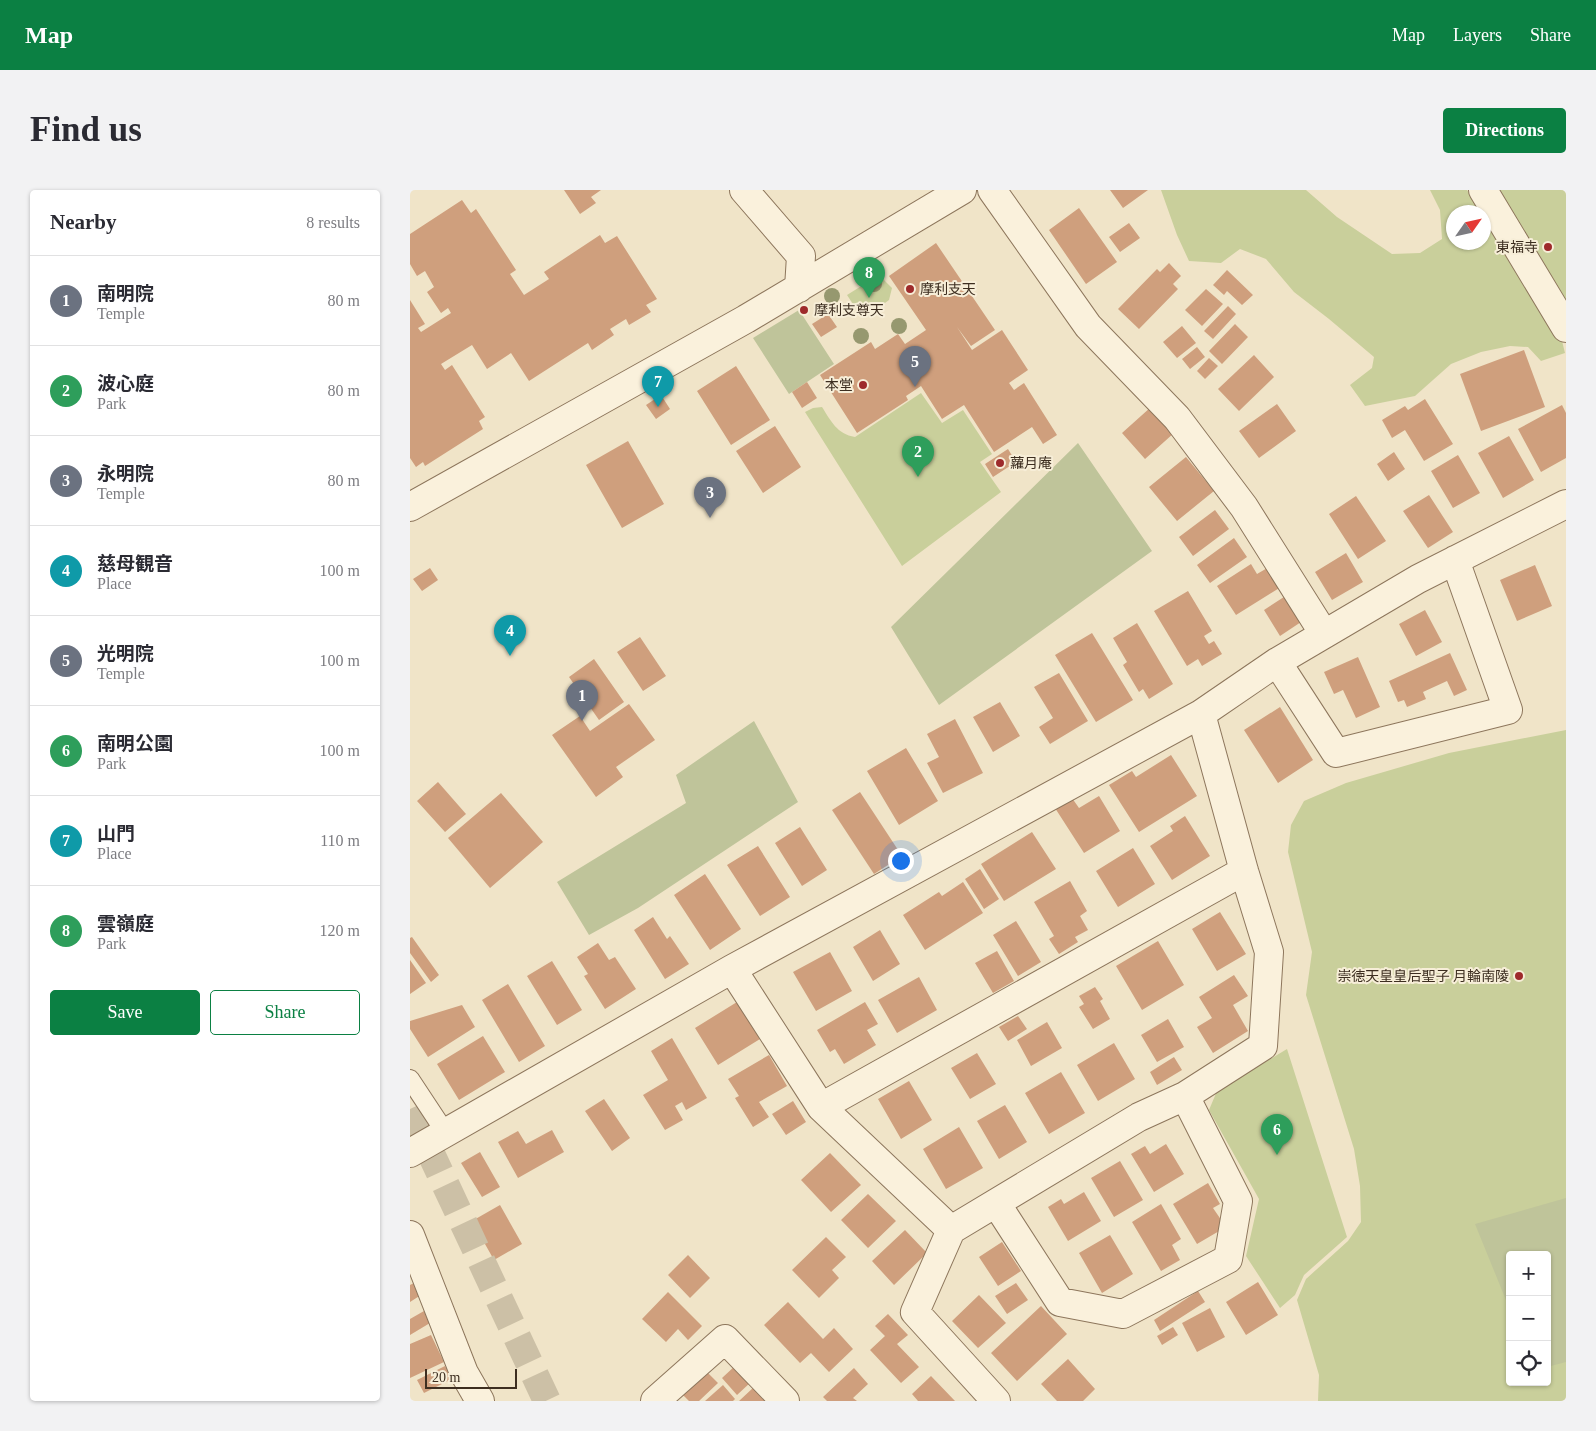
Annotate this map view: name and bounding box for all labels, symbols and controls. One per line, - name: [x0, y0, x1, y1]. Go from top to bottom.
- text: Map: [25, 22, 73, 48]
- text: Map: [1392, 25, 1425, 45]
- text: Layers: [1453, 25, 1502, 45]
- text: Share: [1530, 25, 1571, 45]
- button: Directions: [1443, 108, 1566, 153]
- text: Find us: [30, 110, 142, 149]
- north arrow: [1446, 205, 1491, 250]
- text: Nearby: [50, 210, 117, 234]
- text: 8 results: [306, 214, 360, 231]
- place label: 東福寺: [1496, 240, 1538, 255]
- marker: 東福寺: [1542, 241, 1554, 253]
- pin: 8: [853, 257, 885, 298]
- place label: 摩利支天: [920, 282, 976, 297]
- text: 南明院: [97, 283, 154, 304]
- marker: 摩利支天: [904, 283, 916, 295]
- text: 1: [62, 292, 70, 309]
- text: 80 m: [328, 292, 360, 309]
- place label: 摩利支尊天: [814, 303, 884, 318]
- marker: 摩利支尊天: [798, 304, 810, 316]
- text: Temple: [97, 305, 145, 322]
- pin: 5: [899, 346, 931, 387]
- pin: 7: [642, 366, 674, 407]
- text: 波心庭: [97, 373, 154, 394]
- place label: 本堂: [825, 378, 853, 393]
- marker: 本堂: [857, 379, 869, 391]
- text: 2: [62, 382, 70, 399]
- text: 80 m: [328, 382, 360, 399]
- text: Park: [97, 395, 126, 412]
- pin: 2: [902, 436, 934, 477]
- place label: 蘿月庵: [1010, 456, 1052, 471]
- marker: 蘿月庵: [994, 457, 1006, 469]
- text: 永明院: [97, 463, 154, 484]
- text: 3: [62, 472, 70, 489]
- text: 80 m: [328, 472, 360, 489]
- pin: 3: [694, 477, 726, 518]
- text: Temple: [97, 485, 145, 502]
- text: 慈母観音: [97, 553, 173, 574]
- text: 4: [62, 562, 70, 579]
- text: 100 m: [320, 562, 360, 579]
- text: Place: [97, 575, 132, 592]
- pin: 4: [494, 615, 526, 656]
- text: 光明院: [97, 643, 154, 664]
- text: 5: [62, 652, 70, 669]
- text: 100 m: [320, 652, 360, 669]
- text: Temple: [97, 665, 145, 682]
- pin: 1: [566, 680, 598, 721]
- text: 南明公園: [97, 733, 173, 754]
- text: 6: [62, 742, 70, 759]
- text: 100 m: [320, 742, 360, 759]
- text: Park: [97, 755, 126, 772]
- text: 山門: [97, 823, 135, 844]
- text: 7: [62, 832, 70, 849]
- text: 110 m: [320, 832, 360, 849]
- text: Place: [97, 845, 132, 862]
- your location: [888, 848, 914, 874]
- text: 雲嶺庭: [97, 913, 154, 934]
- text: 8: [62, 922, 70, 939]
- text: 120 m: [320, 922, 360, 939]
- text: Park: [97, 935, 126, 952]
- place label: 崇徳天皇皇后聖子 月輪南陵: [1338, 968, 1509, 984]
- marker: 崇徳天皇皇后聖子 月輪南陵: [1513, 970, 1525, 982]
- button: Save: [50, 990, 200, 1035]
- button: Share: [210, 990, 360, 1035]
- pin: 6: [1261, 1114, 1293, 1155]
- map controls: [1506, 1251, 1551, 1386]
- button: +: [1506, 1251, 1551, 1296]
- button: −: [1506, 1296, 1551, 1341]
- button: locate: [1506, 1341, 1551, 1386]
- scale bar: [425, 1366, 518, 1389]
- text: 20 m: [432, 1370, 460, 1385]

